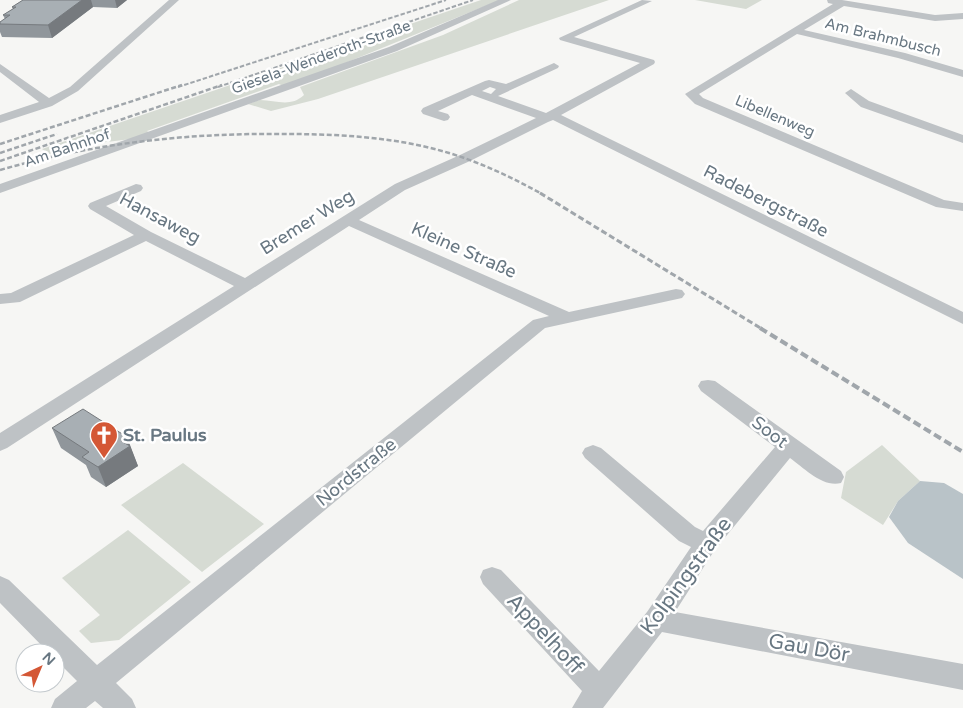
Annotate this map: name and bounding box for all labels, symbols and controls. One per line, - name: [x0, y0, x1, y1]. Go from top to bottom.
- street label: Am Brahmbusch: [823, 14, 943, 60]
- street label: Giesela-Wenderoth-Straße: [229, 16, 413, 98]
- street label: Libellenweg: [732, 91, 818, 141]
- street label: Am Bahnhof: [22, 125, 113, 171]
- street label: Radebergstraße: [700, 160, 832, 242]
- street label: Bremer Weg: [256, 184, 358, 260]
- street label: Hansaweg: [116, 187, 204, 249]
- street label: Kleine Straße: [408, 217, 520, 283]
- street label: Soot: [747, 411, 793, 453]
- church icon: St. Paulus: [89, 420, 119, 459]
- place label: St. Paulus: [123, 424, 207, 446]
- street label: Nordstraße: [311, 433, 401, 511]
- street label: Kolpingstraße: [635, 512, 737, 640]
- street label: Appelhoff: [501, 589, 589, 680]
- street label: Gau Dör: [766, 629, 852, 667]
- north arrow: [15, 643, 65, 693]
- text: N: [39, 649, 59, 669]

